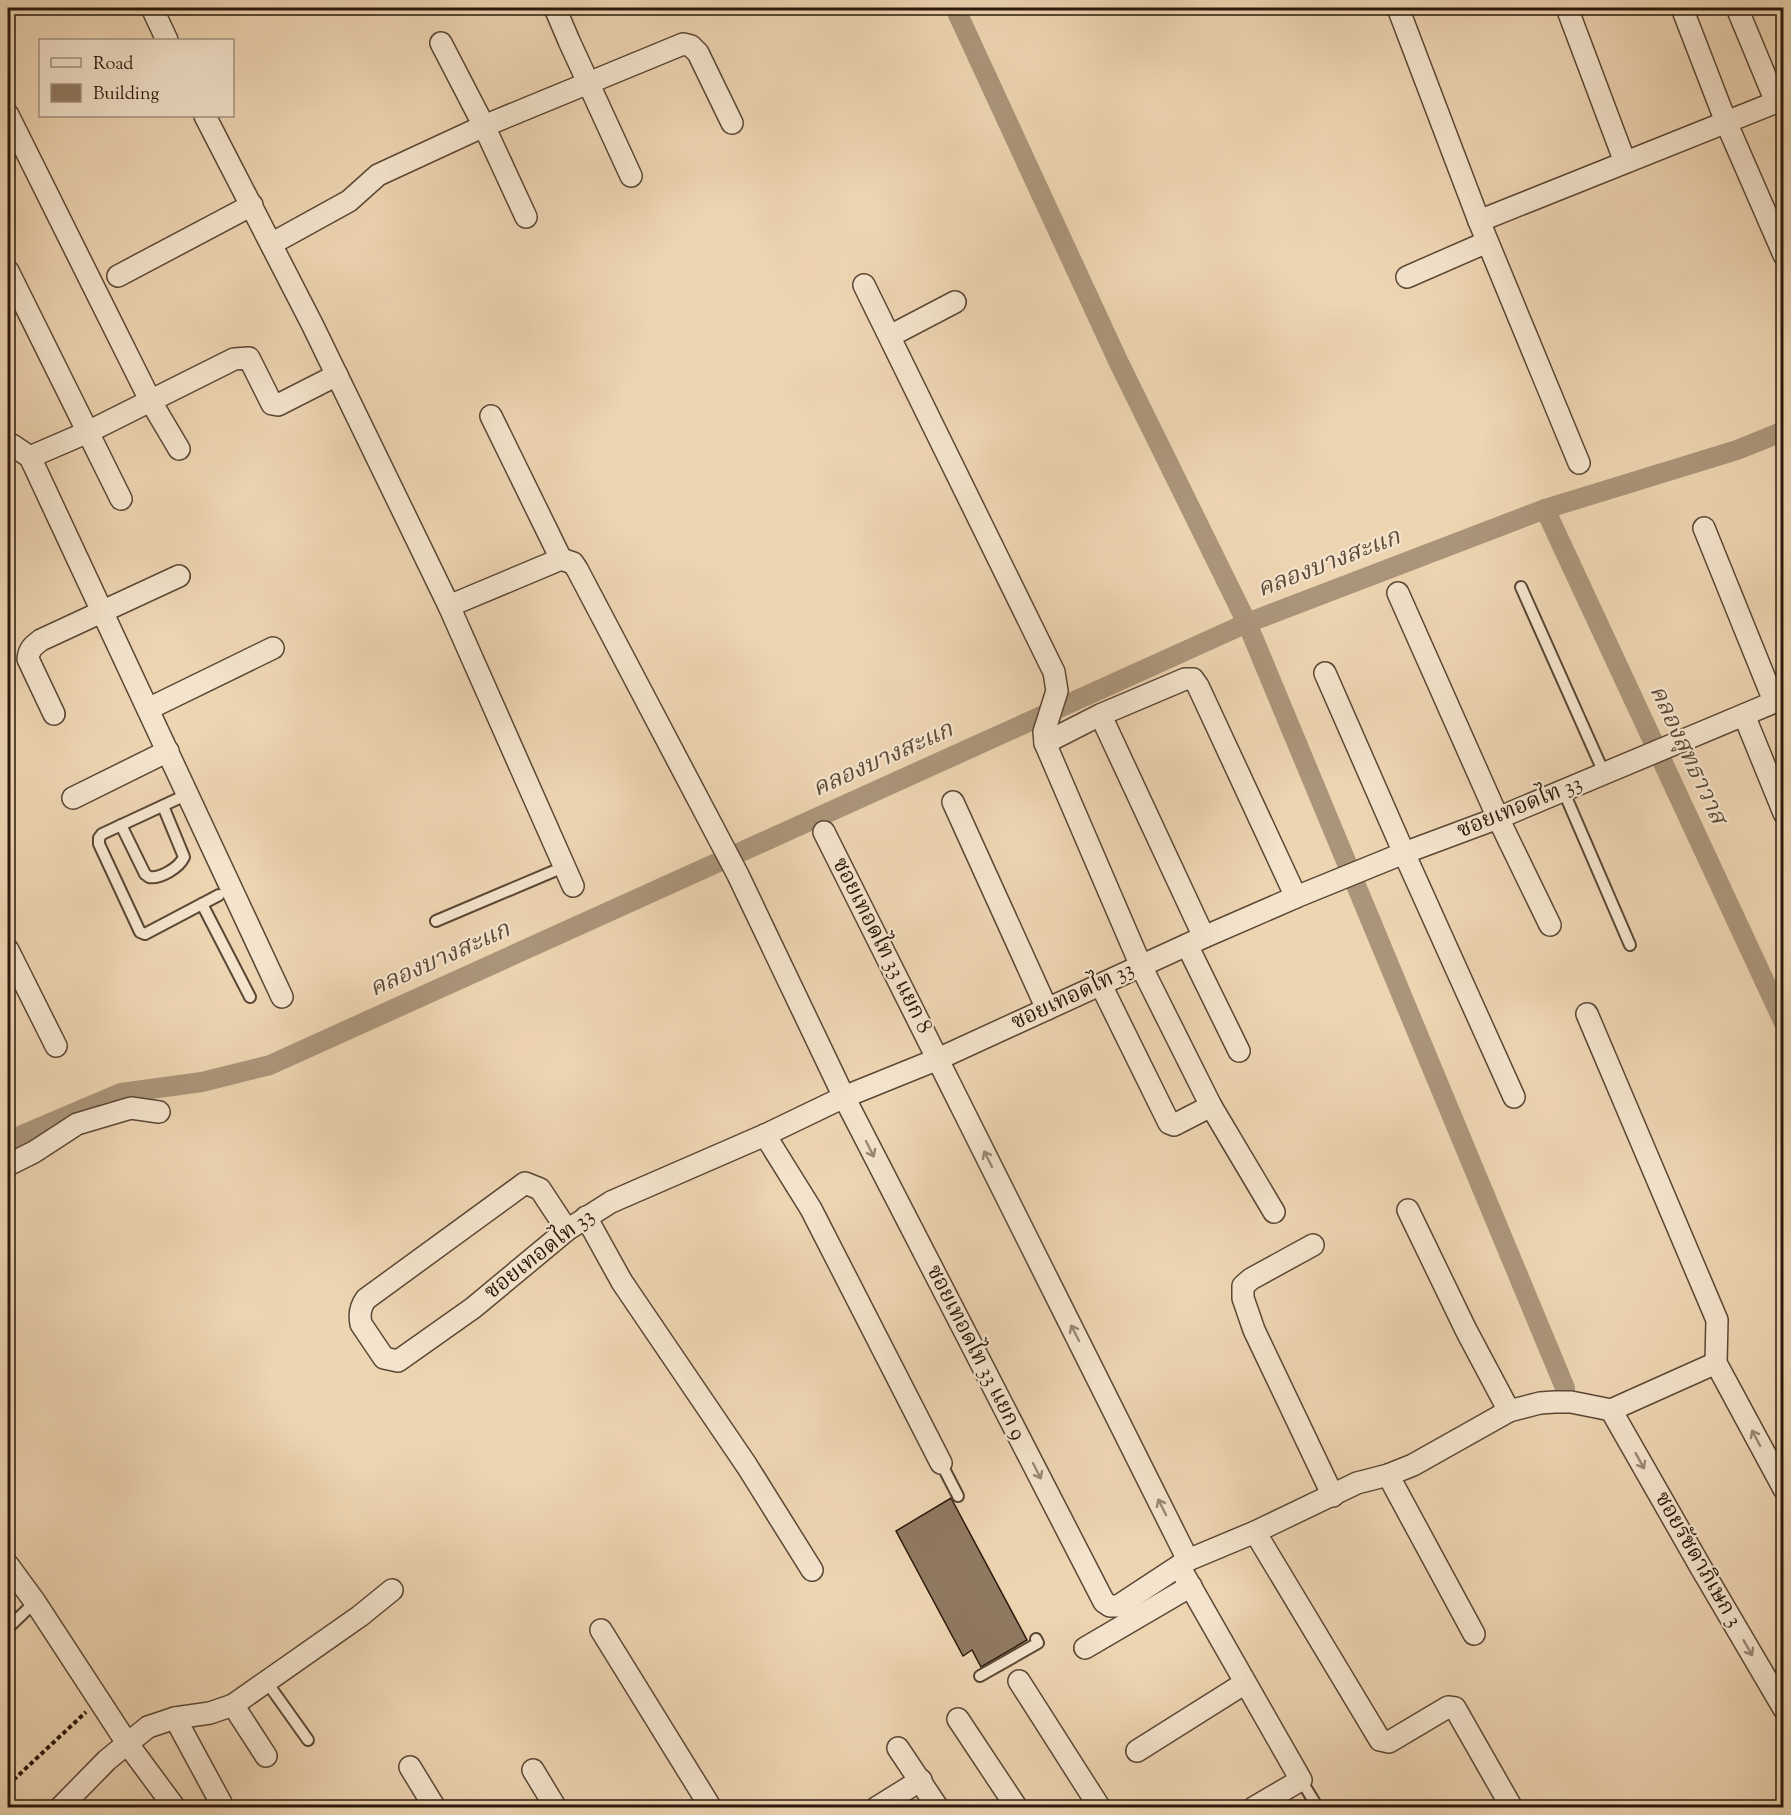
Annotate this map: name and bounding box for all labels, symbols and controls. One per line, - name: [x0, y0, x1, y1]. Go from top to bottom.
- legend: [39, 39, 234, 117]
- text: Road: [93, 52, 133, 78]
- text: Building: [93, 82, 159, 108]
- water label: คลองบางสะแก: [1252, 521, 1407, 607]
- water label: คลองสุทธาวาส: [1640, 680, 1736, 833]
- water label: คลองบางสะแก: [807, 713, 960, 806]
- street label: ซอยเทอดไท 33: [1452, 767, 1587, 848]
- street label: ซอยเทอดไท 33 แยก 8: [823, 852, 940, 1040]
- water label: คลองบางสะแก: [364, 913, 517, 1006]
- street label: ซอยเทอดไท 33: [1006, 954, 1140, 1039]
- one-way arrow: [865, 1139, 877, 1157]
- one-way arrow: [982, 1150, 993, 1168]
- street label: ซอยเทอดไท 33: [477, 1201, 602, 1308]
- street label: ซอยเทอดไท 33 แยก 9: [917, 1259, 1034, 1446]
- one-way arrow: [1069, 1325, 1081, 1342]
- one-way arrow: [1750, 1430, 1762, 1447]
- one-way arrow: [1635, 1451, 1646, 1469]
- one-way arrow: [1031, 1462, 1043, 1480]
- street label: ซอยรัชดาภิเษก 3: [1645, 1486, 1749, 1634]
- one-way arrow: [1156, 1499, 1168, 1517]
- one-way arrow: [1742, 1639, 1754, 1656]

